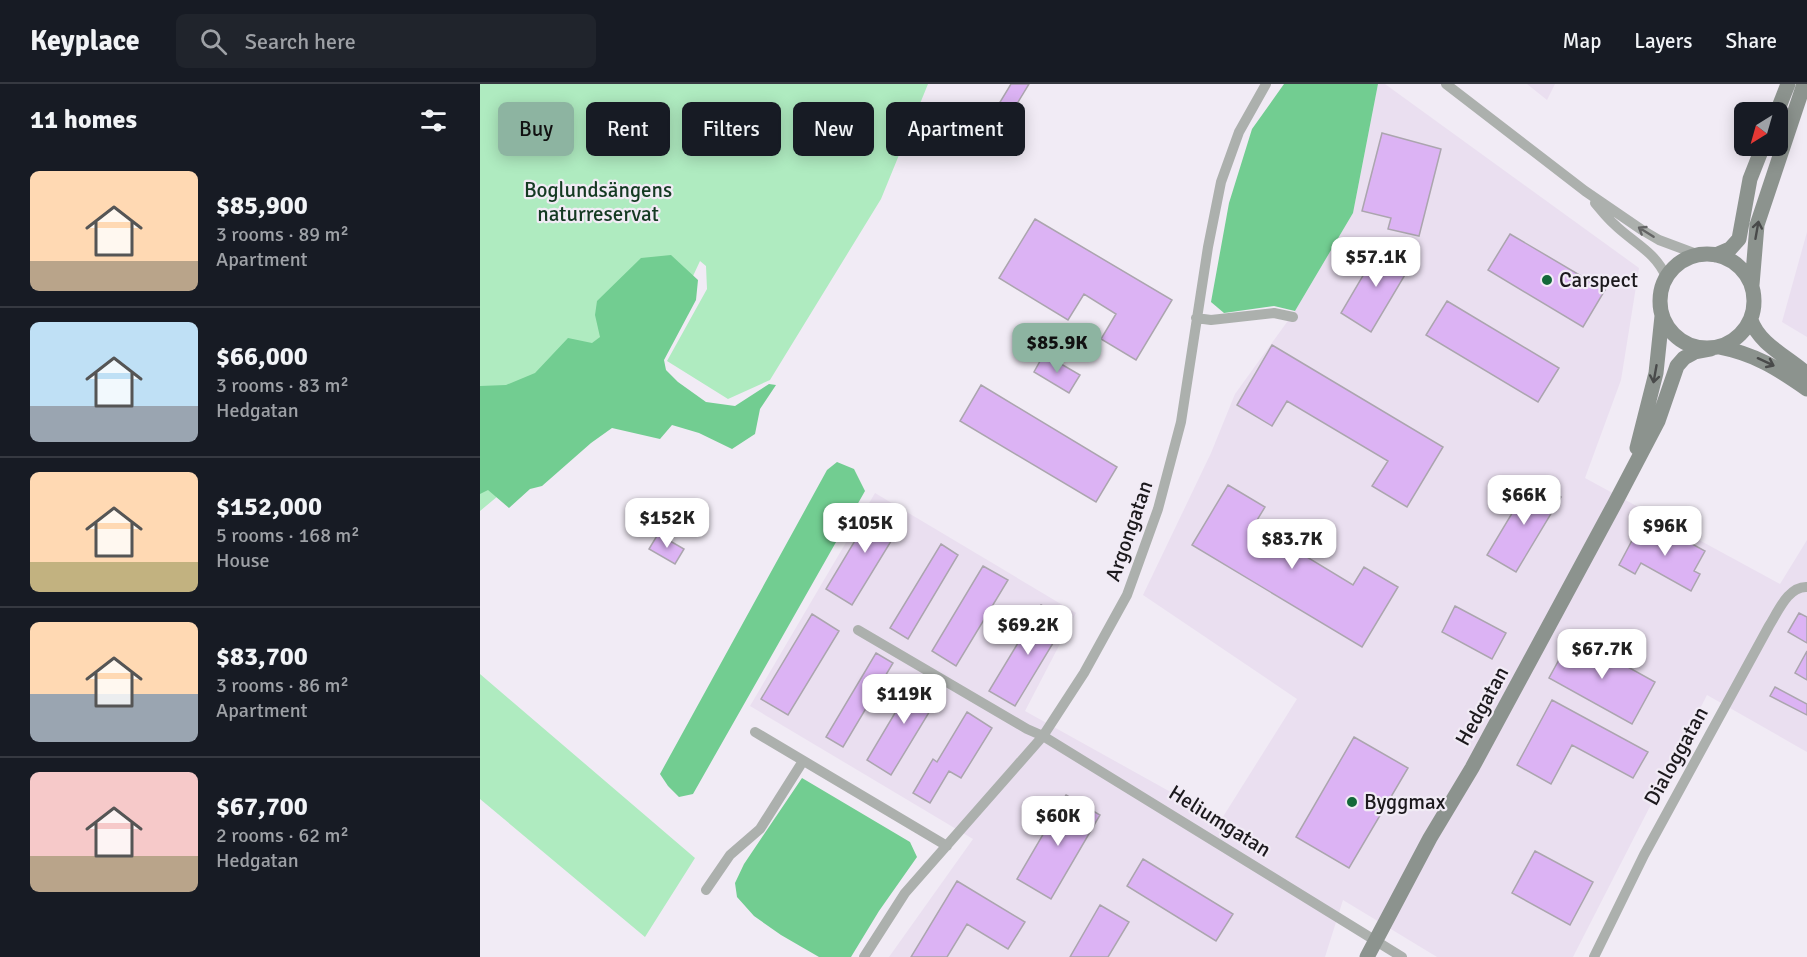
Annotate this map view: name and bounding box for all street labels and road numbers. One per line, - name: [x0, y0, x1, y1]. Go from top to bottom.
- street label: Argongatan: [1100, 477, 1158, 585]
- street label: Hedgatan: [1450, 662, 1514, 750]
- street label: Dialoggatan: [1638, 702, 1714, 810]
- street label: Heliumgatan: [1164, 779, 1276, 863]

